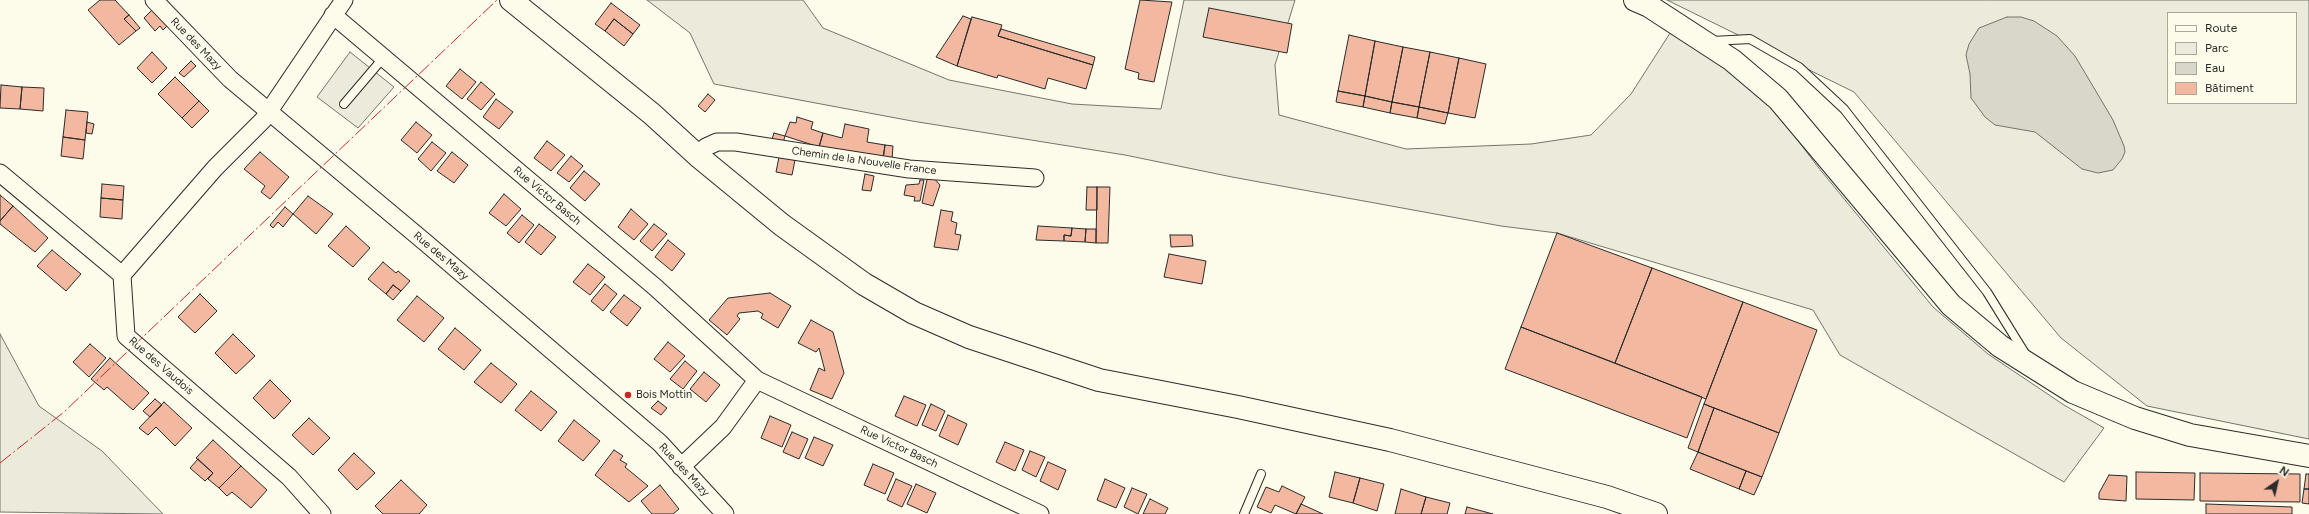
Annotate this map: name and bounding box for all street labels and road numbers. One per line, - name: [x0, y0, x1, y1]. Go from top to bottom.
- street label: Rue des Mazy: [168, 15, 224, 73]
- street label: Chemin de la Nouvelle France: [791, 144, 937, 178]
- street label: Rue Victor Basch: [510, 164, 584, 228]
- street label: Rue des Mazy: [411, 229, 471, 283]
- street label: Rue des Vaudois: [126, 334, 196, 398]
- street label: Rue Victor Basch: [858, 423, 940, 471]
- street label: Rue des Mazy: [656, 441, 712, 499]

